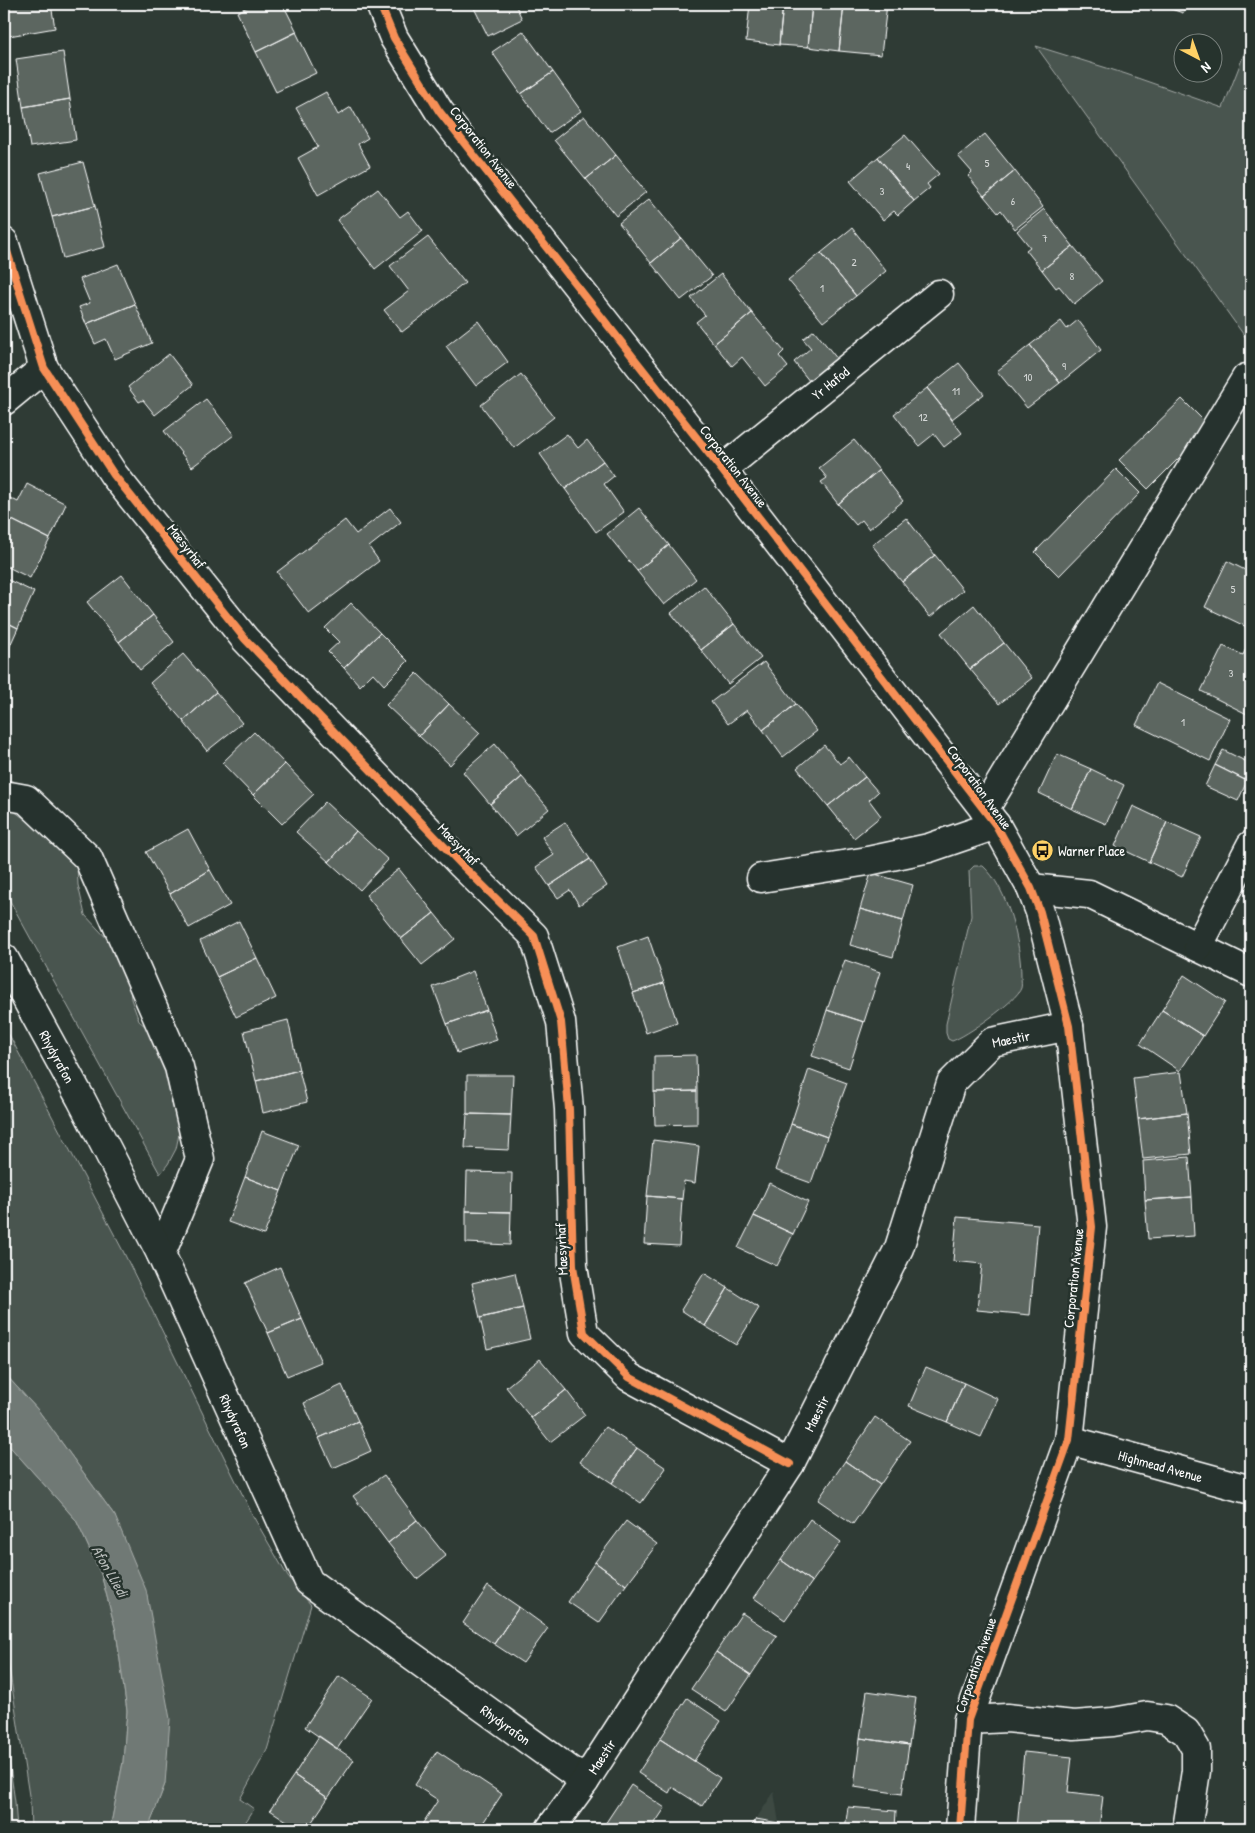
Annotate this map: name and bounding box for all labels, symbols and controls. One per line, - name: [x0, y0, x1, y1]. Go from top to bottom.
- north arrow: [1172, 32, 1222, 82]
- text: N: [1197, 59, 1216, 78]
- street label: Corporation Avenue: [445, 102, 522, 193]
- house number: 5: [985, 156, 990, 170]
- house number: 4: [906, 159, 910, 173]
- house number: 3: [880, 184, 885, 198]
- house number: 6: [1011, 194, 1016, 208]
- house number: 7: [1042, 231, 1048, 245]
- house number: 2: [851, 255, 857, 269]
- house number: 8: [1070, 269, 1075, 283]
- house number: 1: [820, 281, 824, 295]
- house number: 9: [1062, 359, 1066, 373]
- street label: Yr Hafod: [807, 361, 853, 403]
- house number: 10: [1024, 370, 1033, 384]
- house number: 11: [952, 384, 960, 398]
- house number: 12: [918, 410, 928, 424]
- street label: Corporation Avenue: [695, 421, 772, 512]
- street label: Maesyrhaf: [163, 519, 211, 573]
- house number: 5: [1231, 582, 1236, 596]
- house number: 3: [1229, 666, 1234, 680]
- house number: 1: [1181, 715, 1185, 729]
- street label: Corporation Avenue: [942, 741, 1017, 834]
- street label: Maesyrhaf: [433, 819, 484, 870]
- bus stop icon: Warner Place: [1030, 838, 1054, 862]
- place label: Warner Place: [1058, 841, 1125, 860]
- street label: Maestir: [990, 1025, 1032, 1051]
- street label: Rhydyrafon: [36, 1027, 80, 1086]
- street label: Maesyrhaf: [550, 1222, 573, 1276]
- street label: Corporation Avenue: [1058, 1227, 1089, 1329]
- street label: Rhydyrafon: [216, 1391, 257, 1451]
- street label: Maestir: [799, 1391, 833, 1434]
- street label: Highmead Avenue: [1116, 1445, 1205, 1486]
- water label: Afon Lliedi: [87, 1541, 134, 1602]
- street label: Corporation Avenue: [950, 1614, 1001, 1716]
- street label: Rhydyrafon: [477, 1700, 535, 1749]
- street label: Maestir: [583, 1734, 620, 1777]

